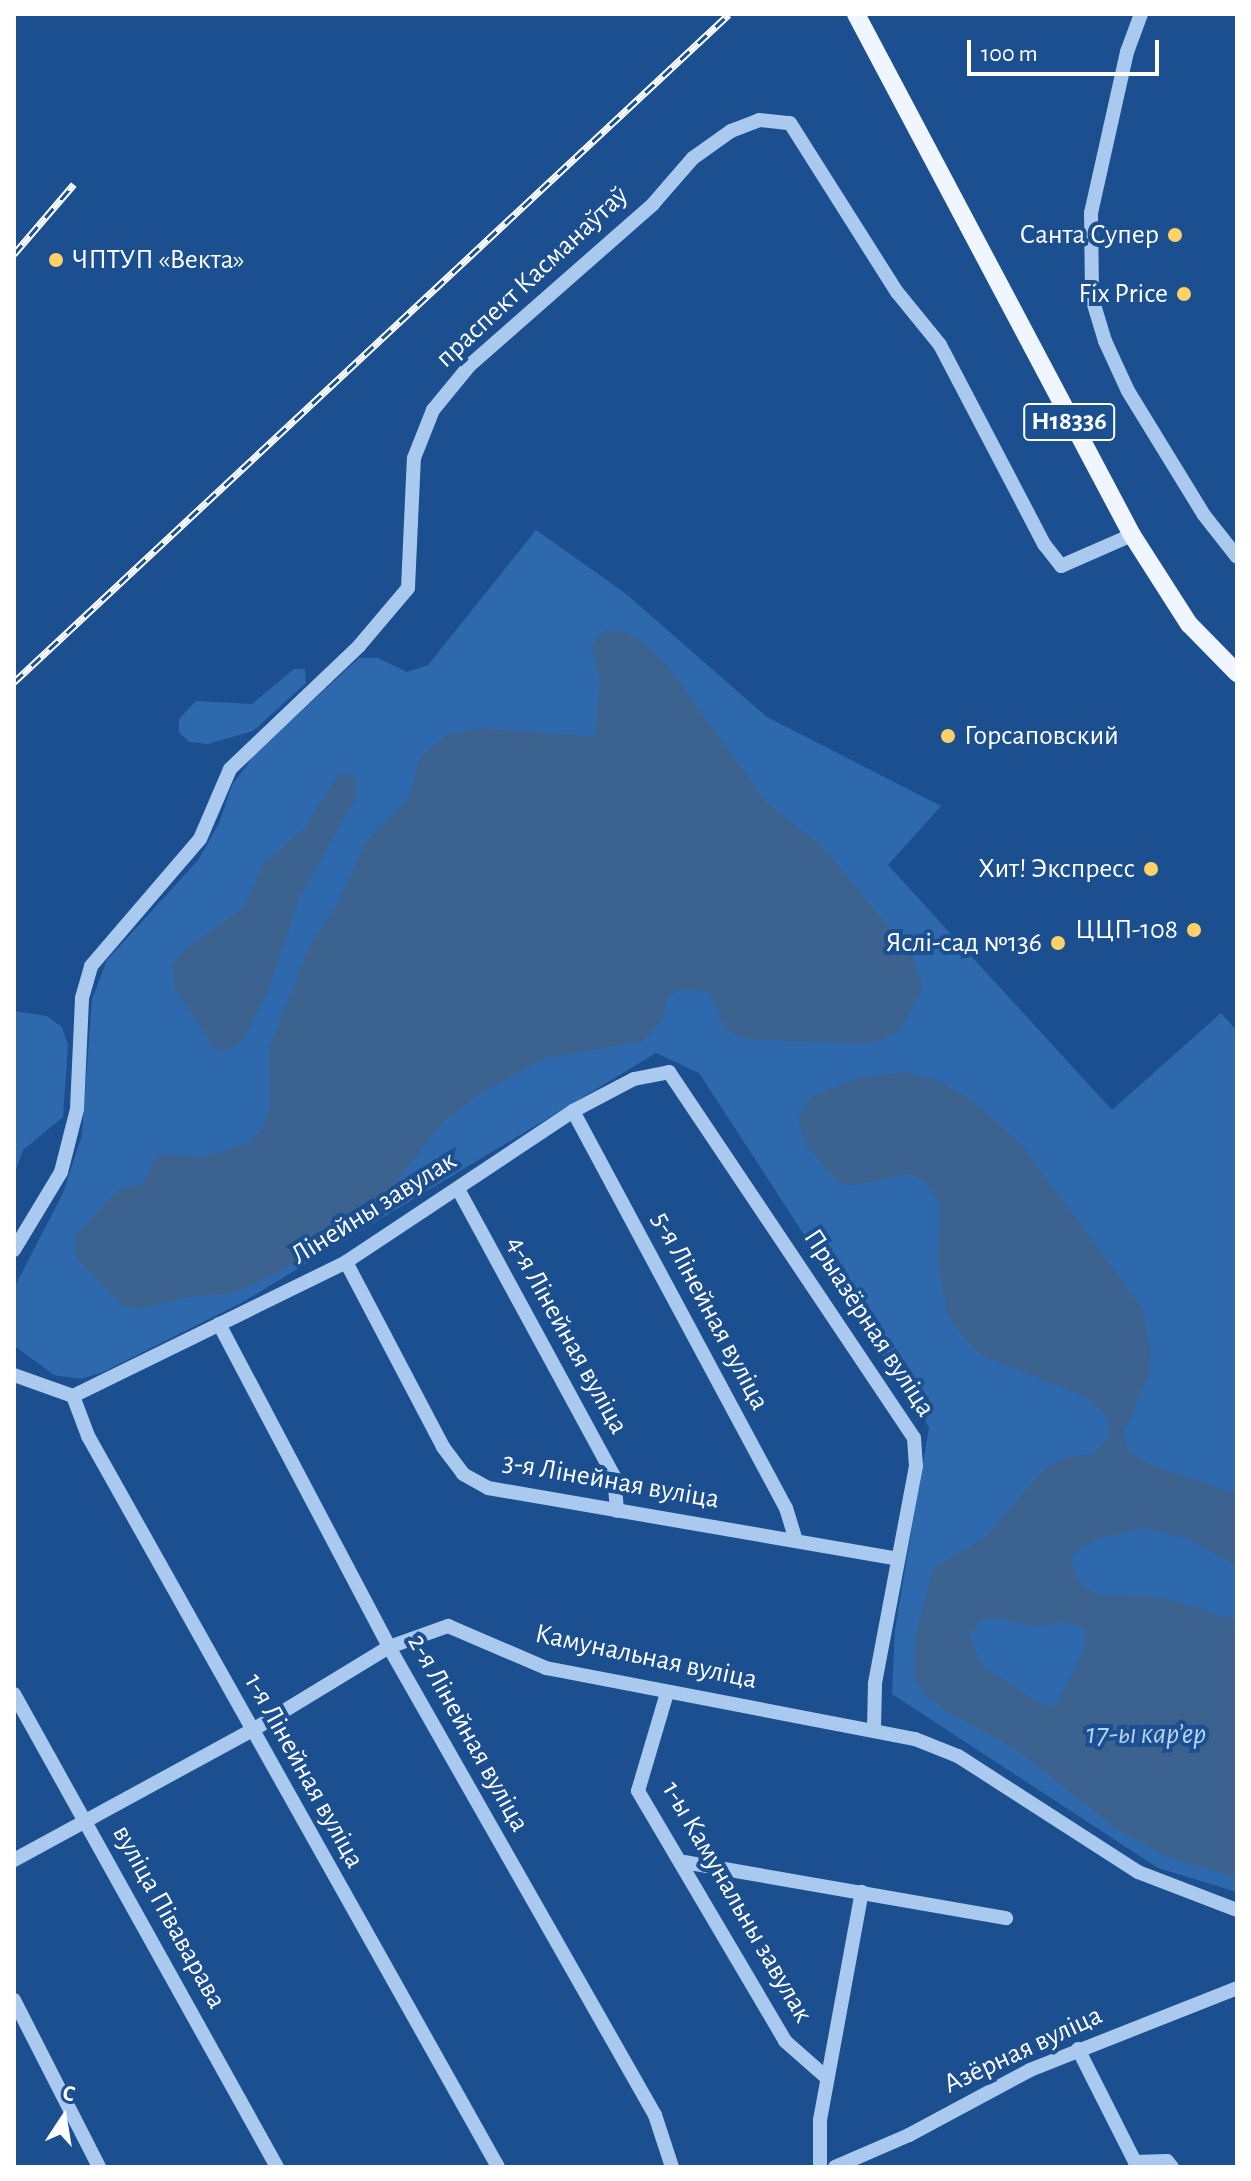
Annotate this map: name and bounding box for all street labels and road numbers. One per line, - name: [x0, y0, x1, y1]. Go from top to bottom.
- street label: праспект Касманаўтаў: [429, 179, 635, 375]
- road number: Н18336: [1023, 400, 1115, 444]
- street label: Лінейны завулак: [285, 1144, 463, 1272]
- street label: 5-я Лінейная вуліца: [644, 1206, 776, 1416]
- street label: Прыазёрная вуліца: [796, 1223, 942, 1423]
- street label: 4-я Лінейная вуліца: [499, 1230, 635, 1440]
- street label: 3-я Лінейная вуліца: [500, 1445, 722, 1517]
- street label: Камунальная вуліца: [532, 1617, 760, 1697]
- street label: 2-я Лінейная вуліца: [400, 1628, 536, 1838]
- street label: 1-я Лінейная вуліца: [237, 1668, 371, 1874]
- street label: 1-ы Камунальны завулак: [654, 1776, 820, 2028]
- street label: вуліца Піваварава: [105, 1819, 233, 2015]
- street label: Азёрная вуліца: [938, 1999, 1108, 2101]

